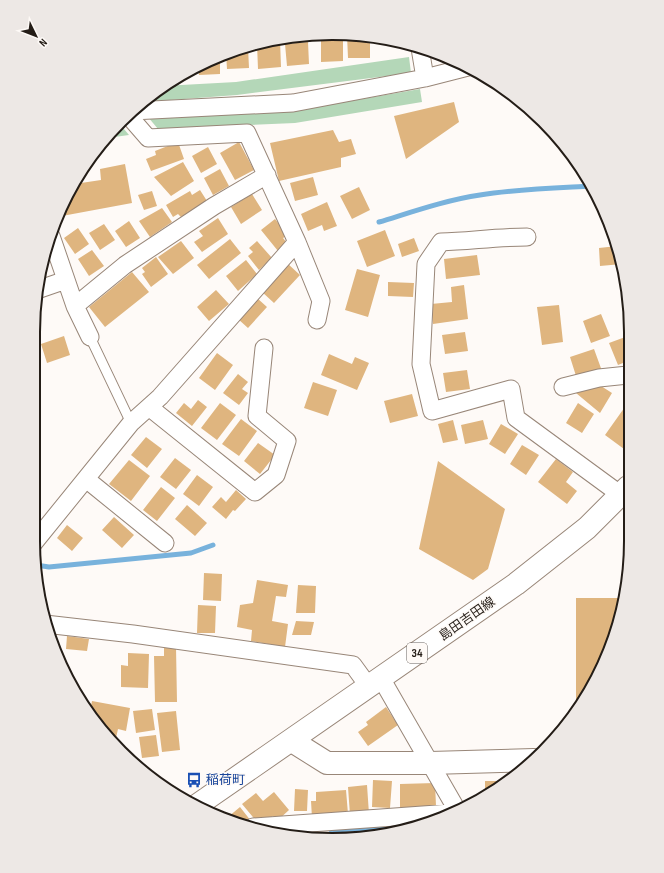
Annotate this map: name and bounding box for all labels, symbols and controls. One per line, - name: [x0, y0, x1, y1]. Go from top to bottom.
- north arrow: [16, 16, 56, 56]
- text: N: [36, 36, 50, 49]
- street label: 島田吉田線: [436, 594, 498, 644]
- road number: 34: [407, 643, 427, 663]
- bus stop icon: 稲荷町: [185, 771, 203, 789]
- place label: 稲荷町: [206, 772, 245, 788]

